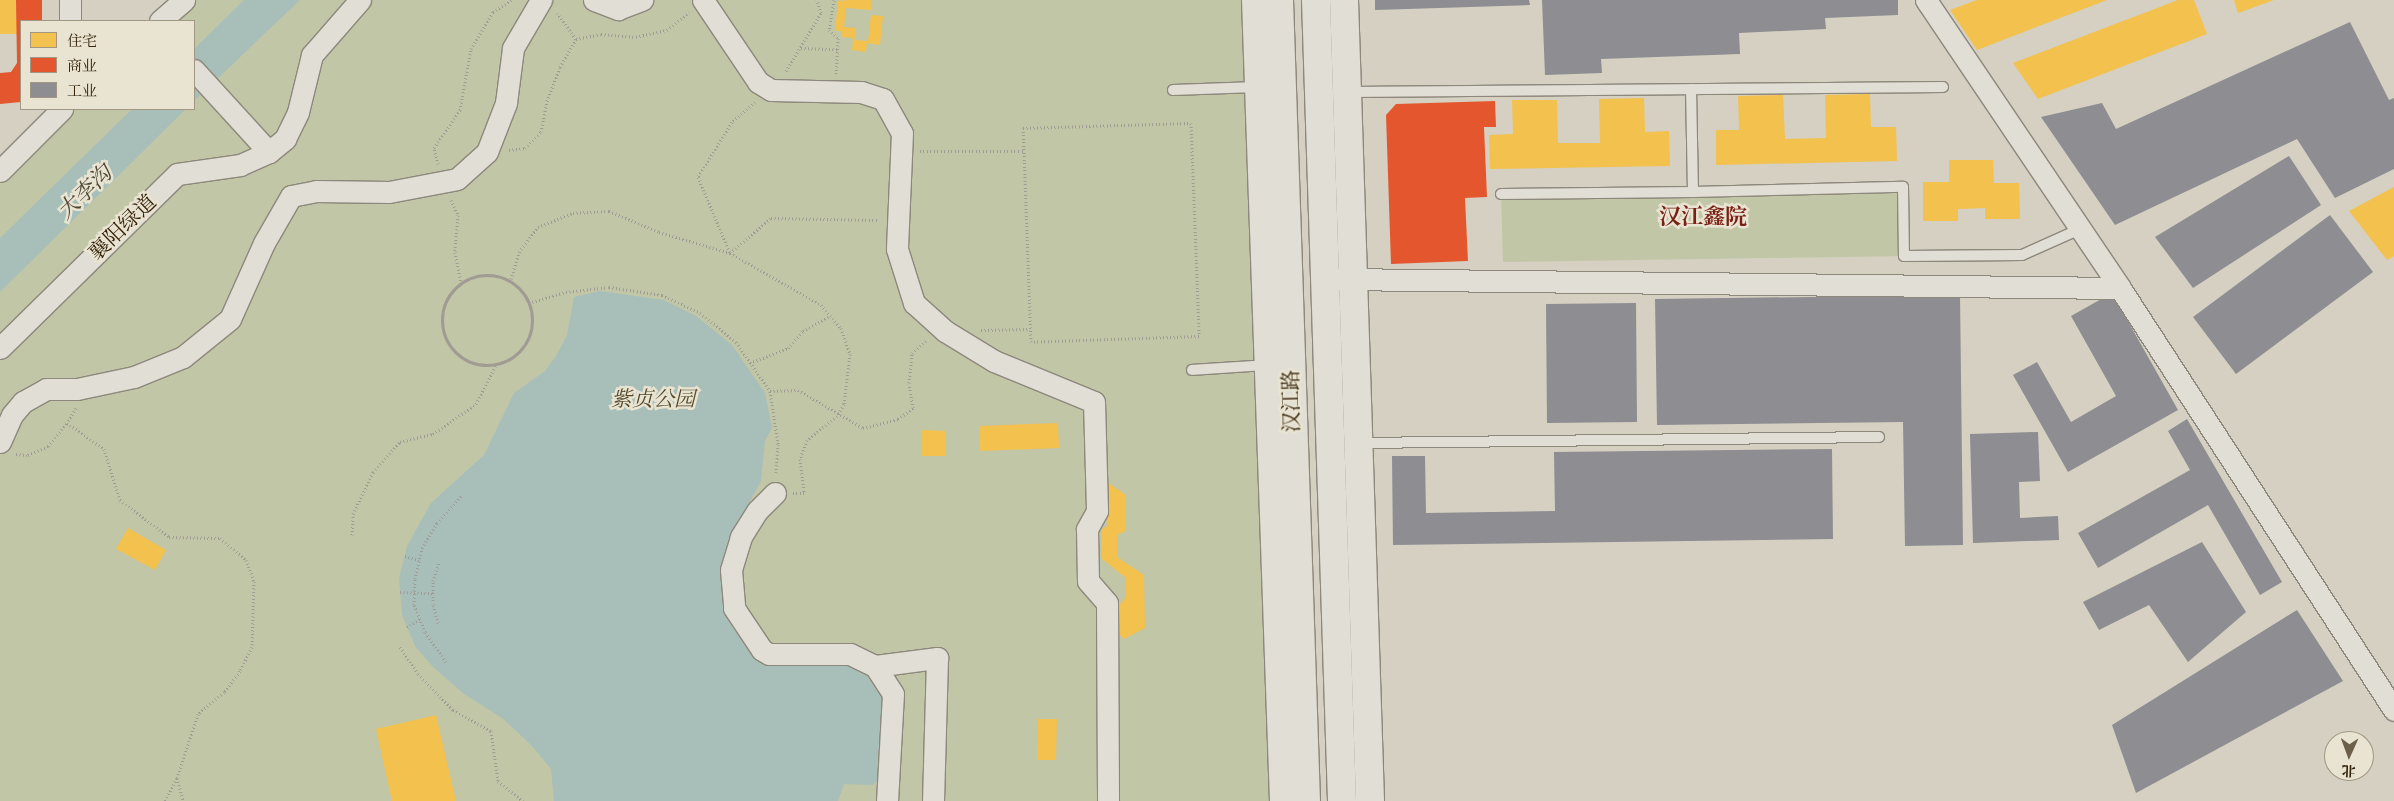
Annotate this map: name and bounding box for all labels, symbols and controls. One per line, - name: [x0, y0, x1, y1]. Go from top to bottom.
- legend: [20, 20, 195, 110]
- text: 住宅: [67, 32, 97, 51]
- text: 商业: [67, 57, 97, 76]
- text: 工业: [67, 82, 97, 101]
- water label: 大李沟: [52, 161, 118, 225]
- street label: 襄阳绿道: [84, 190, 162, 266]
- district label: 汉江鑫院: [1659, 205, 1747, 231]
- street label: 汉江路: [1279, 369, 1305, 433]
- park label: 紫贞公园: [611, 387, 695, 413]
- north arrow: [2324, 731, 2374, 781]
- text: 北: [2341, 762, 2356, 779]

